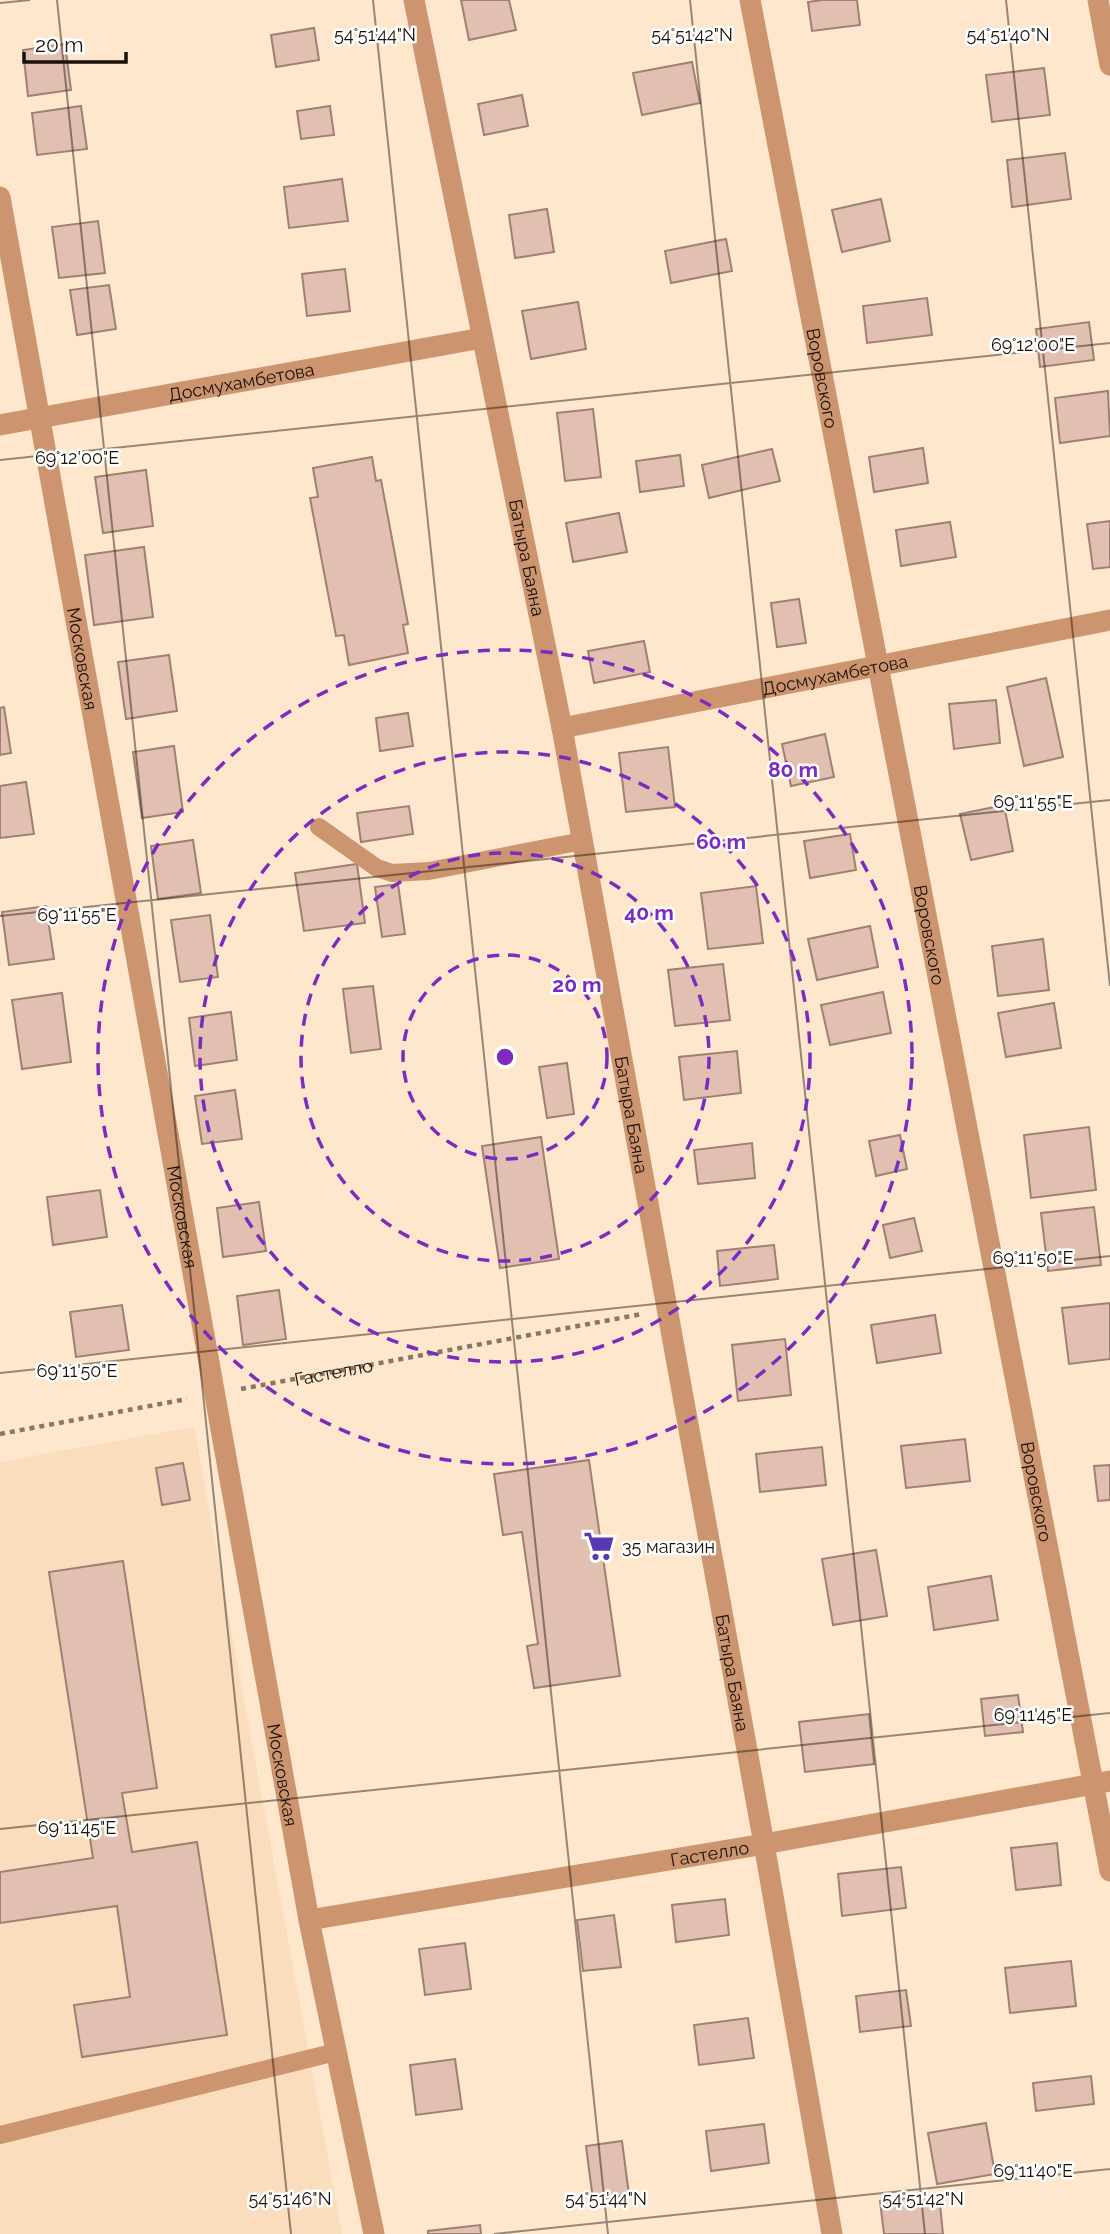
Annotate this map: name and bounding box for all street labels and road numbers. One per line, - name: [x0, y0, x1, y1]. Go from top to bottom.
- street label: Воровского: [803, 326, 843, 430]
- street label: Досмухамбетова: [166, 358, 316, 405]
- street label: Батыра Баяна: [505, 497, 549, 618]
- street label: Московская: [63, 606, 102, 712]
- street label: Досмухамбетова: [760, 650, 909, 699]
- street label: Воровского: [910, 883, 950, 987]
- street label: Батыра Баяна: [611, 1054, 653, 1175]
- street label: Московская: [163, 1164, 202, 1270]
- street label: Гастелло: [292, 1354, 375, 1389]
- street label: Воровского: [1017, 1440, 1057, 1544]
- street label: Батыра Баяна: [712, 1612, 754, 1733]
- street label: Московская: [263, 1722, 302, 1828]
- street label: Гастелло: [669, 1836, 751, 1870]

